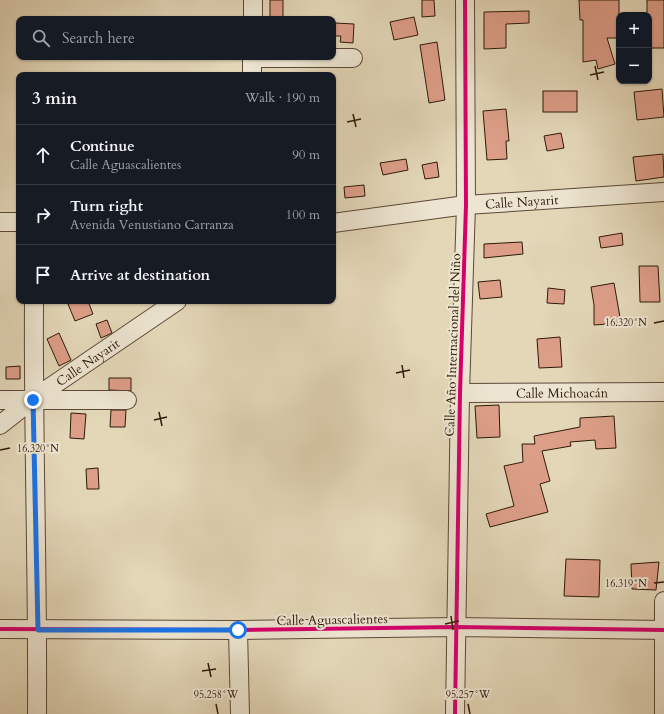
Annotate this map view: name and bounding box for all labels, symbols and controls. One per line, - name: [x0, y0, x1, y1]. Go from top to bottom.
- map controls: [616, 12, 652, 84]
- button: +: [616, 12, 652, 48]
- search box: [16, 16, 336, 60]
- icon: search: [30, 27, 52, 49]
- text: Search here: [62, 28, 135, 48]
- button: −: [616, 48, 652, 84]
- text: 3 min: [32, 87, 77, 110]
- text: Walk · 190 m: [245, 89, 320, 107]
- text: Continue: [70, 136, 135, 156]
- icon: ahead: [32, 144, 54, 166]
- text: 90 m: [292, 146, 320, 164]
- text: Calle Aguascalientes: [70, 156, 181, 174]
- street label: Calle Nayarit: [485, 191, 559, 214]
- text: Turn right: [70, 196, 143, 216]
- icon: right: [32, 204, 54, 226]
- text: 100 m: [286, 206, 320, 224]
- text: Avenida Venustiano Carranza: [70, 216, 234, 234]
- street label: Calle Año Internacional del Niño: [441, 253, 465, 437]
- icon: arrive: [32, 264, 54, 286]
- text: Arrive at destination: [70, 265, 210, 285]
- text: 16.320°N: [605, 316, 647, 330]
- street label: Calle Nayarit: [53, 335, 123, 391]
- street label: Calle Michoacán: [516, 384, 609, 403]
- route end: [24, 391, 42, 409]
- text: 16.320°N: [17, 442, 59, 456]
- text: 16.319°N: [605, 577, 647, 591]
- street label: Calle Aguascalientes: [276, 610, 388, 630]
- route start: [229, 621, 247, 639]
- text: 95.258°W: [194, 688, 239, 702]
- text: 95.257°W: [446, 688, 491, 702]

